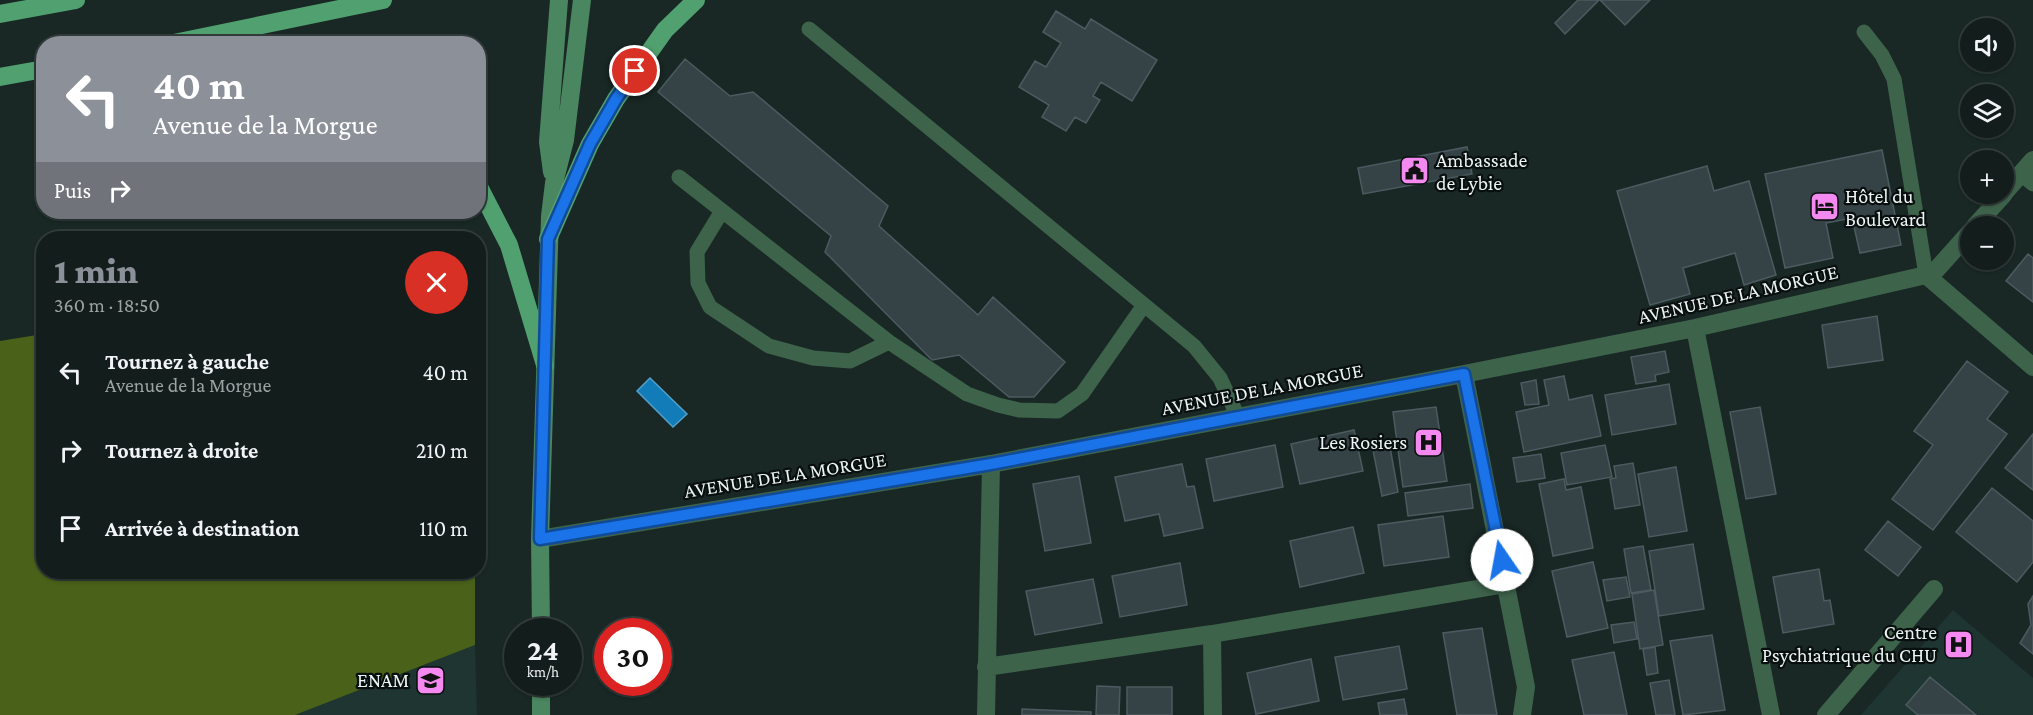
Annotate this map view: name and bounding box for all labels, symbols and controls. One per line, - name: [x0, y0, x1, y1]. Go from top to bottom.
- map controls: [1960, 18, 2014, 270]
- button: sound: [1960, 18, 2014, 72]
- pin: [609, 45, 660, 96]
- icon: arrive: [618, 54, 651, 87]
- icon: left: [54, 60, 132, 138]
- text: 40 m: [153, 61, 245, 108]
- button: layers: [1960, 84, 2014, 138]
- text: Avenue de la Morgue: [153, 110, 378, 140]
- place label: Ambassade de Lybie: [1436, 149, 1527, 195]
- button: +: [1960, 150, 2014, 204]
- public building icon: Ambassade de Lybie: [1399, 155, 1431, 187]
- icon: right: [103, 174, 136, 207]
- text: Puis: [54, 178, 91, 203]
- place label: Hôtel du Boulevard: [1845, 185, 1926, 230]
- hotel icon: Hôtel du Boulevard: [1808, 191, 1840, 223]
- button: −: [1960, 216, 2014, 270]
- text: 1 min: [54, 251, 138, 291]
- button: close: [405, 251, 468, 314]
- street label: AVENUE DE LA MORGUE: [1636, 260, 1840, 328]
- text: 360 m · 18:50: [54, 294, 160, 316]
- text: Tournez à gauche: [105, 349, 269, 374]
- icon: left: [54, 356, 87, 389]
- street label: AVENUE DE LA MORGUE: [1160, 359, 1365, 419]
- text: 40 m: [423, 360, 468, 385]
- text: Avenue de la Morgue: [105, 374, 271, 396]
- hospital icon: Les Rosiers: [1412, 426, 1444, 458]
- place label: Les Rosiers: [1319, 431, 1407, 453]
- icon: right: [54, 434, 87, 467]
- text: Tournez à droite: [105, 438, 258, 463]
- text: 210 m: [416, 438, 468, 463]
- street label: AVENUE DE LA MORGUE: [682, 448, 888, 502]
- icon: arrive: [54, 512, 87, 545]
- text: Arrivée à destination: [105, 516, 299, 541]
- text: 110 m: [419, 516, 468, 541]
- position arrow: [1470, 528, 1534, 592]
- speed limit sign: 30: [594, 618, 672, 696]
- place label: Centre Psychiatrique du CHU: [1762, 621, 1937, 667]
- hospital icon: Centre Psychiatrique du CHU: [1942, 628, 1974, 660]
- text: 24: [527, 633, 559, 666]
- school or university icon: ENAM: [414, 664, 446, 696]
- text: km/h: [527, 664, 559, 680]
- place label: ENAM: [357, 669, 409, 691]

